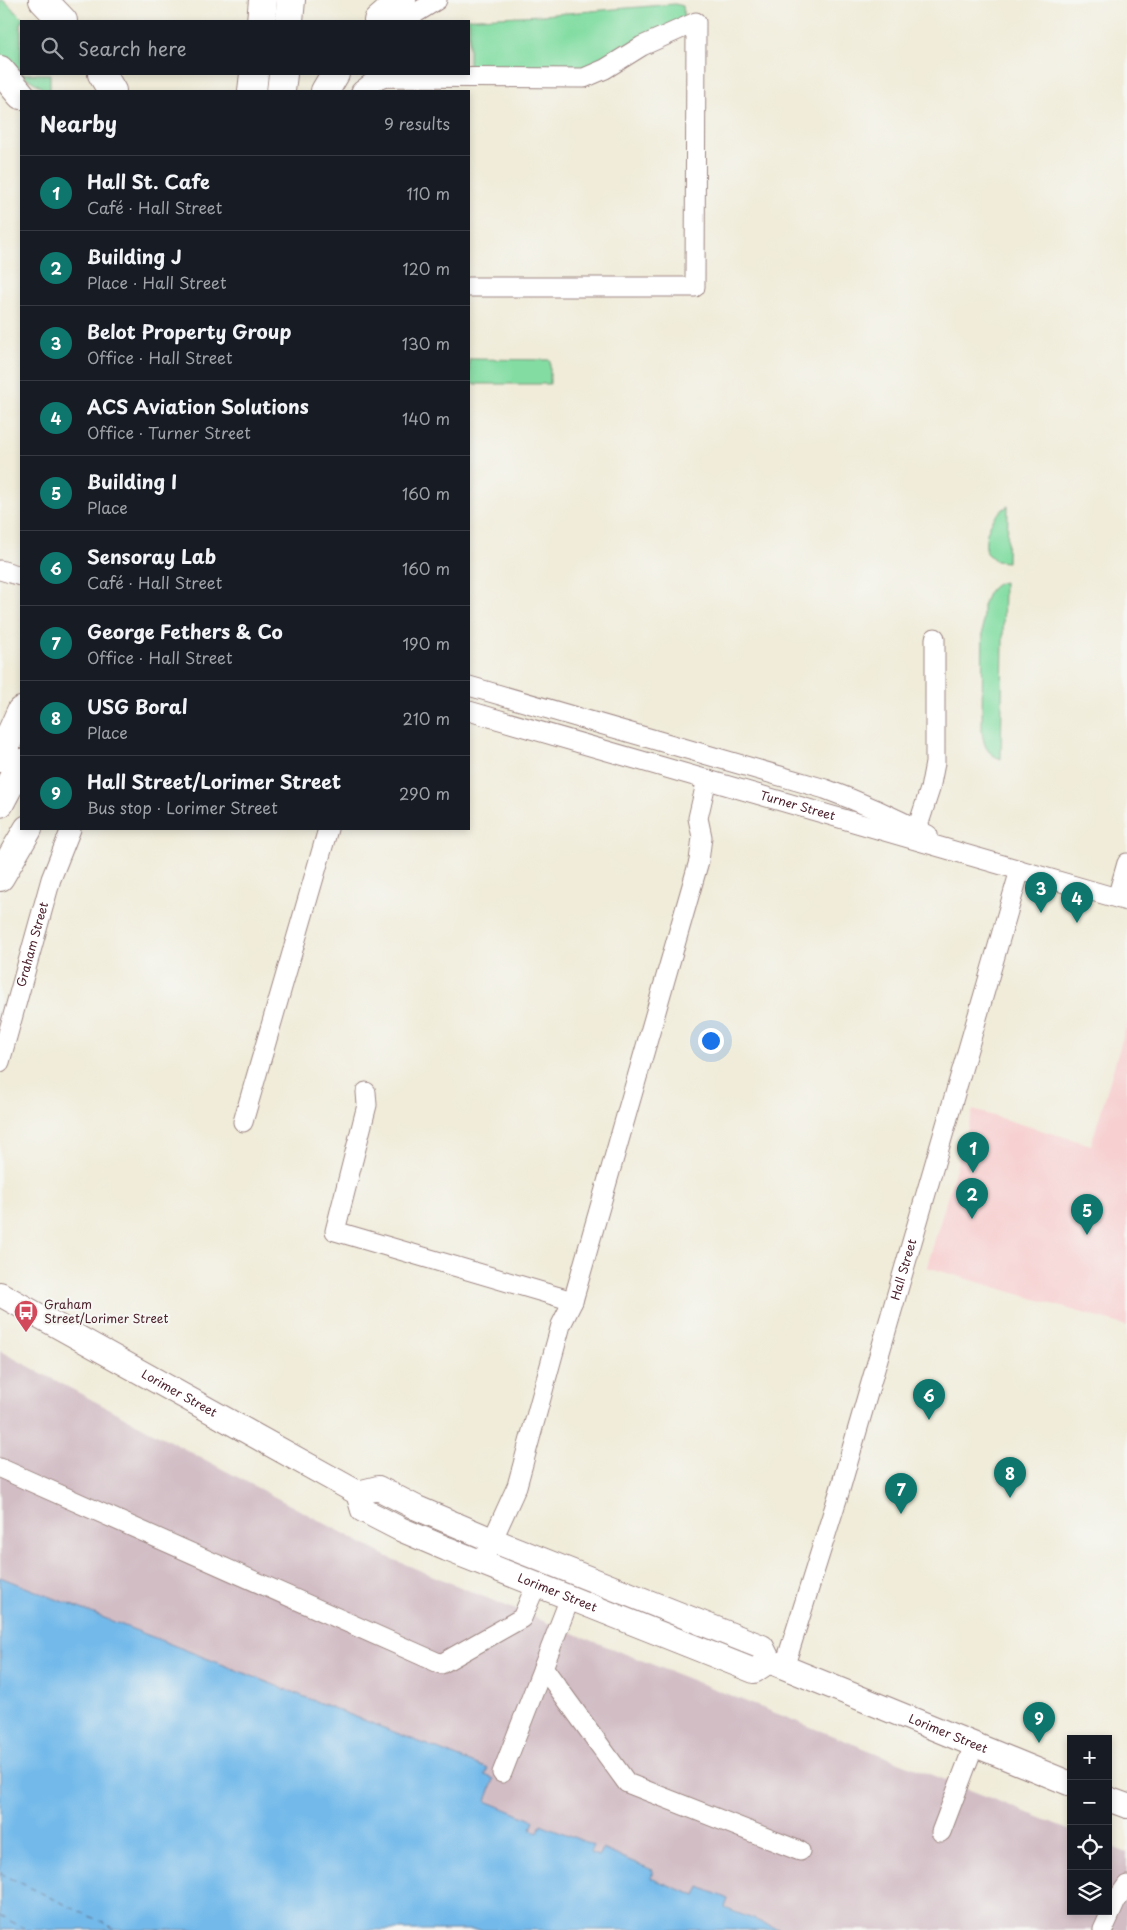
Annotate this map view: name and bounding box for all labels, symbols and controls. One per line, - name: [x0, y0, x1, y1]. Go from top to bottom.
- search box: [20, 20, 470, 75]
- icon: search: [38, 34, 66, 62]
- text: Search here: [78, 34, 187, 62]
- text: Nearby: [40, 107, 117, 139]
- text: 9 results: [384, 111, 450, 135]
- text: Hall St. Cafe: [87, 167, 210, 195]
- text: 1: [52, 181, 60, 205]
- text: 110 m: [407, 181, 450, 205]
- text: Café · Hall Street: [87, 195, 222, 219]
- text: Building J: [87, 242, 182, 270]
- text: 2: [50, 256, 62, 280]
- text: 120 m: [403, 256, 450, 280]
- text: Place · Hall Street: [87, 270, 227, 294]
- text: Belot Property Group: [87, 317, 291, 345]
- text: 3: [51, 331, 61, 355]
- text: 130 m: [402, 331, 450, 355]
- text: Office · Hall Street: [87, 345, 233, 369]
- text: ACS Aviation Solutions: [87, 392, 309, 420]
- text: 4: [51, 406, 61, 430]
- text: 140 m: [402, 406, 450, 430]
- text: Office · Turner Street: [87, 420, 251, 444]
- text: Building I: [87, 467, 177, 495]
- text: 5: [51, 481, 61, 505]
- text: 160 m: [402, 481, 450, 505]
- text: Place: [87, 495, 128, 519]
- text: Sensoray Lab: [87, 542, 216, 570]
- text: 6: [50, 556, 62, 580]
- text: 160 m: [402, 556, 450, 580]
- text: Café · Hall Street: [87, 570, 222, 594]
- text: George Fethers & Co: [87, 617, 283, 645]
- text: 7: [51, 631, 61, 655]
- text: 190 m: [402, 631, 450, 655]
- text: Office · Hall Street: [87, 645, 233, 669]
- text: USG Boral: [87, 692, 187, 720]
- text: 8: [51, 706, 61, 730]
- text: 210 m: [402, 706, 450, 730]
- text: Place: [87, 720, 128, 744]
- text: Hall Street/Lorimer Street: [87, 767, 341, 795]
- text: 9: [51, 781, 61, 805]
- text: 290 m: [399, 781, 450, 805]
- street label: Turner Street: [758, 786, 838, 824]
- text: Bus stop · Lorimer Street: [87, 795, 278, 819]
- pin: 3: [1025, 872, 1057, 913]
- pin: 4: [1061, 882, 1093, 923]
- street label: Graham Street: [11, 900, 52, 989]
- your location: [698, 1028, 724, 1054]
- pin: 1: [957, 1132, 989, 1173]
- pin: 2: [956, 1178, 988, 1219]
- pin: 5: [1071, 1194, 1103, 1235]
- street label: Hall Street: [885, 1237, 920, 1302]
- place label: Graham Street/Lorimer Street: [44, 1295, 169, 1327]
- bus stop icon: Graham Street/Lorimer Street: [13, 1299, 39, 1333]
- street label: Lorimer Street: [139, 1364, 221, 1421]
- pin: 6: [913, 1379, 945, 1420]
- pin: 8: [994, 1457, 1026, 1498]
- pin: 7: [885, 1473, 917, 1514]
- street label: Lorimer Street: [515, 1568, 600, 1616]
- pin: 9: [1023, 1702, 1055, 1743]
- street label: Lorimer Street: [906, 1709, 991, 1757]
- map controls: [1067, 1735, 1112, 1915]
- button: +: [1067, 1735, 1112, 1780]
- button: −: [1067, 1780, 1112, 1825]
- button: locate: [1067, 1825, 1112, 1870]
- button: layers: [1067, 1870, 1112, 1915]

